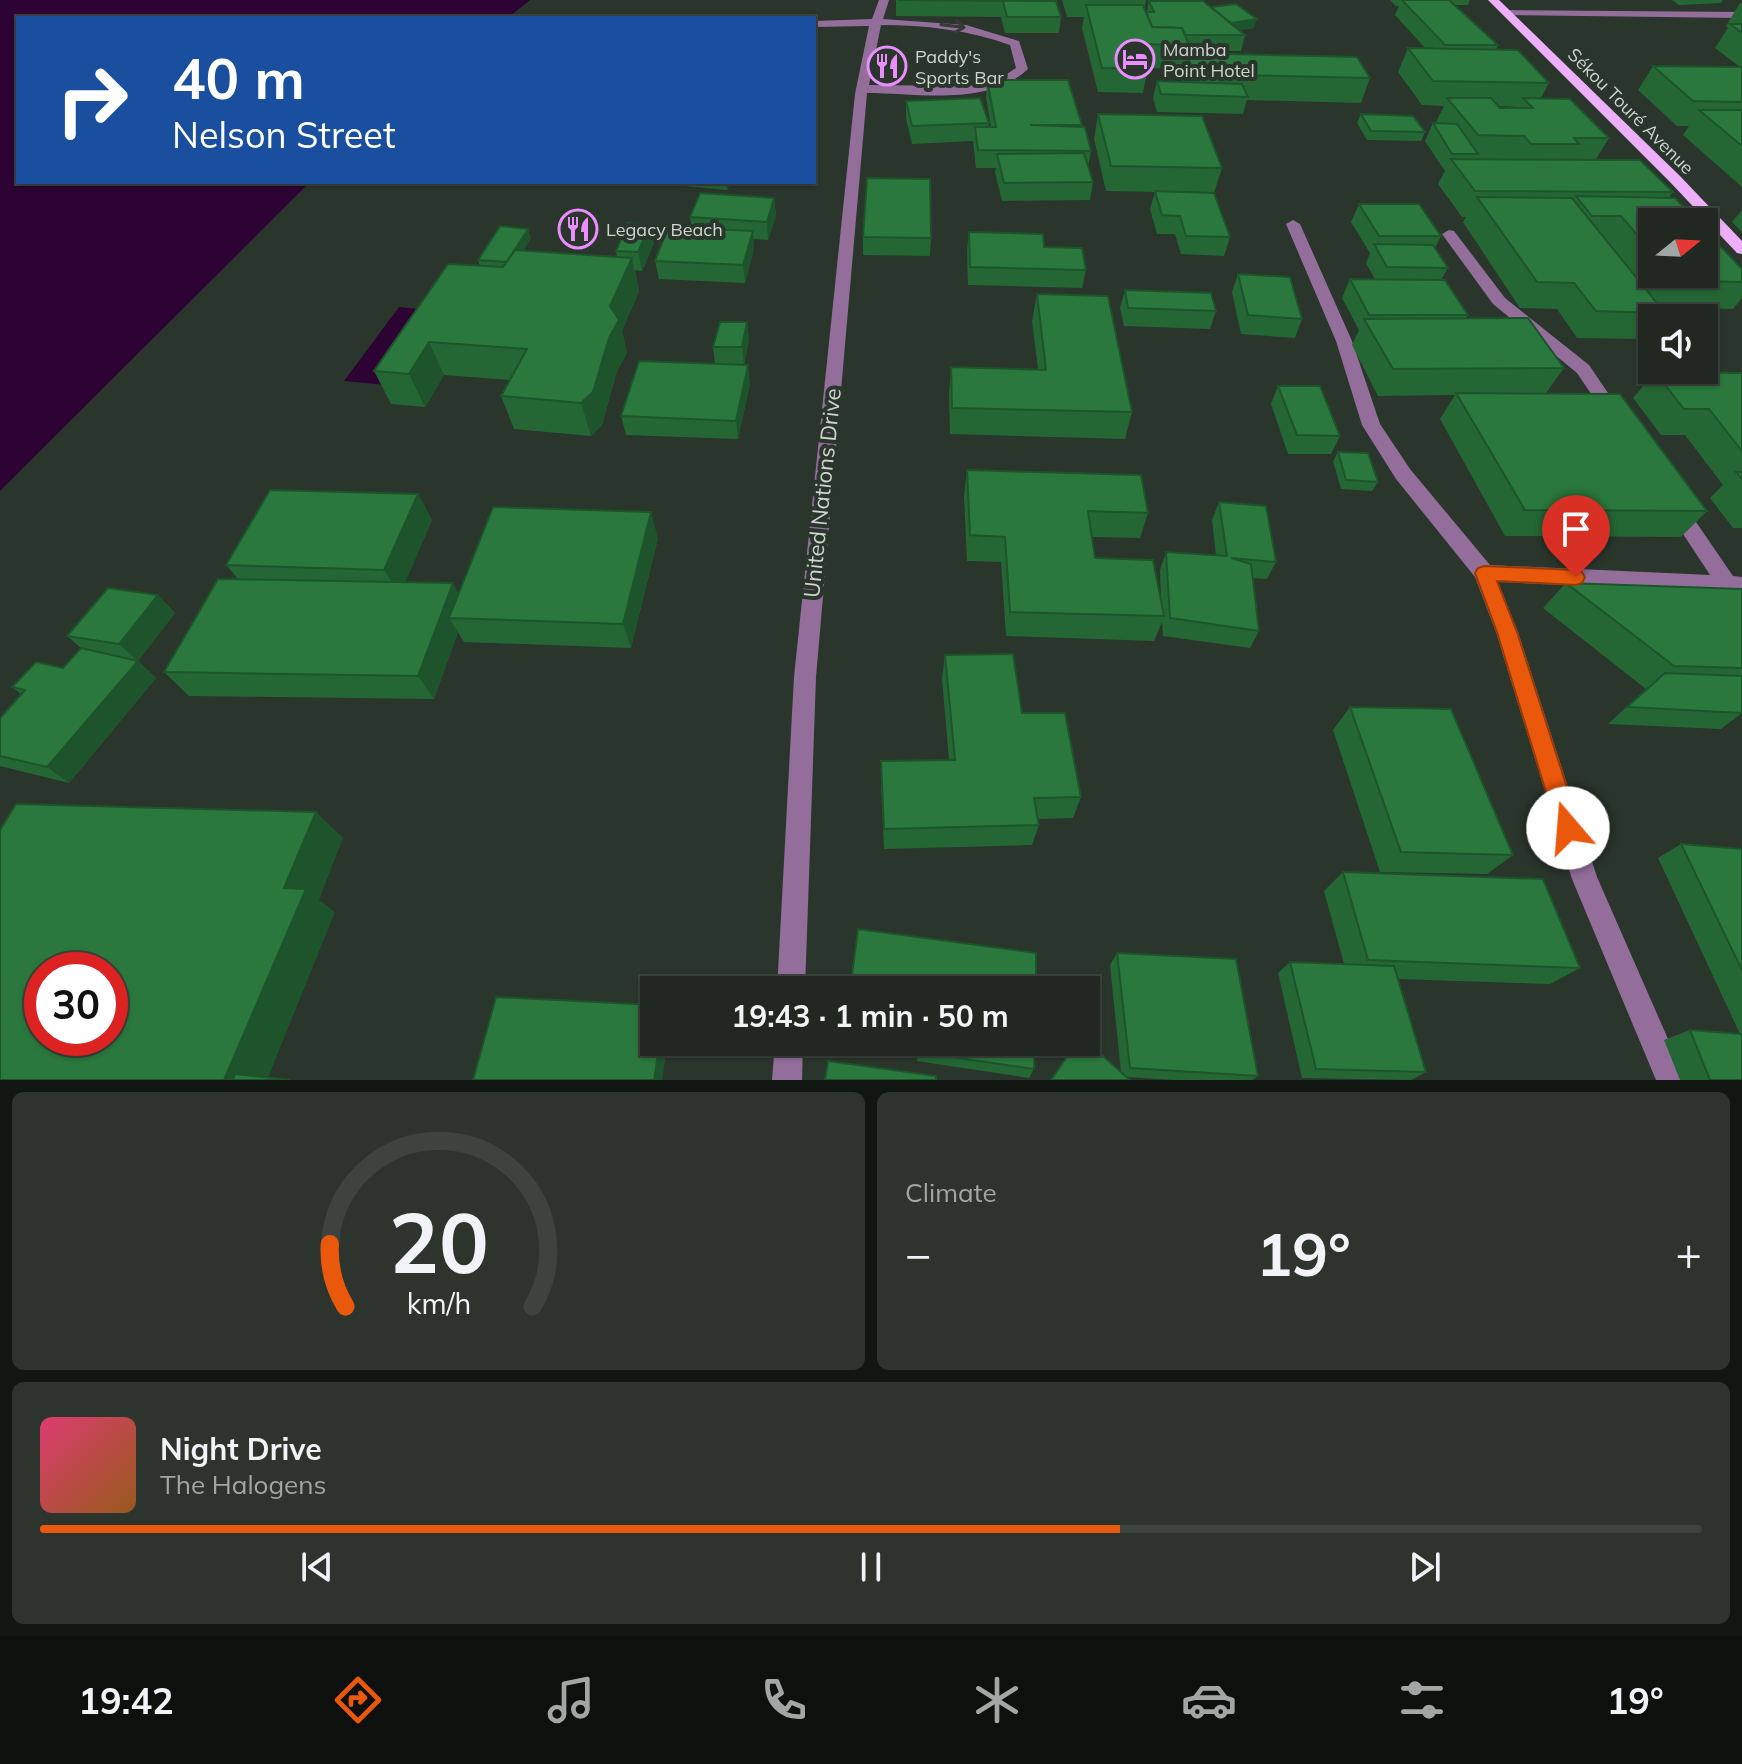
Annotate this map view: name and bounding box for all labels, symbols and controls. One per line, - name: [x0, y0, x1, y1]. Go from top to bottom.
- one-way arrow: [939, 18, 966, 33]
- hotel icon: Mamba Point Hotel: [1114, 38, 1156, 80]
- place label: Mamba Point Hotel: [1163, 38, 1255, 82]
- text: 40 m: [172, 43, 305, 113]
- street label: Sékou Touré Avenue: [1563, 43, 1699, 179]
- restaurant icon: Paddy's Sports Bar: [866, 45, 908, 87]
- place label: Paddy's Sports Bar: [915, 45, 1004, 89]
- icon: right: [40, 48, 144, 152]
- text: Nelson Street: [172, 112, 396, 157]
- restaurant icon: Legacy Beach: [557, 208, 599, 250]
- north arrow: [1638, 208, 1718, 288]
- map controls: [1638, 208, 1718, 384]
- place label: Legacy Beach: [606, 218, 723, 241]
- button: sound: [1638, 304, 1718, 384]
- street label: United Nations Drive: [797, 387, 847, 599]
- pin: [1542, 495, 1610, 577]
- icon: arrive: [1554, 507, 1598, 551]
- position arrow: [1526, 786, 1610, 870]
- speed limit sign: 30: [24, 952, 128, 1056]
- text: 19:43 · 1 min · 50 m: [731, 997, 1009, 1035]
- text: Climate: [905, 1176, 997, 1209]
- text: 20: [389, 1189, 488, 1294]
- text: 19°: [1256, 1216, 1351, 1291]
- text: −: [905, 1226, 931, 1281]
- text: +: [1676, 1226, 1702, 1281]
- text: km/h: [406, 1285, 471, 1321]
- text: Night Drive: [160, 1430, 322, 1468]
- text: The Halogens: [160, 1468, 326, 1501]
- icon: previous: [295, 1545, 339, 1589]
- icon: pause: [849, 1545, 893, 1589]
- icon: next: [1403, 1545, 1447, 1589]
- icon: directions: [330, 1672, 386, 1728]
- icon: music: [543, 1672, 599, 1728]
- icon: phone: [756, 1672, 812, 1728]
- icon: climate: [969, 1672, 1025, 1728]
- icon: car: [1181, 1672, 1237, 1728]
- icon: filters: [1394, 1672, 1450, 1728]
- text: 19:42: [78, 1678, 174, 1723]
- text: 19°: [1607, 1678, 1664, 1723]

